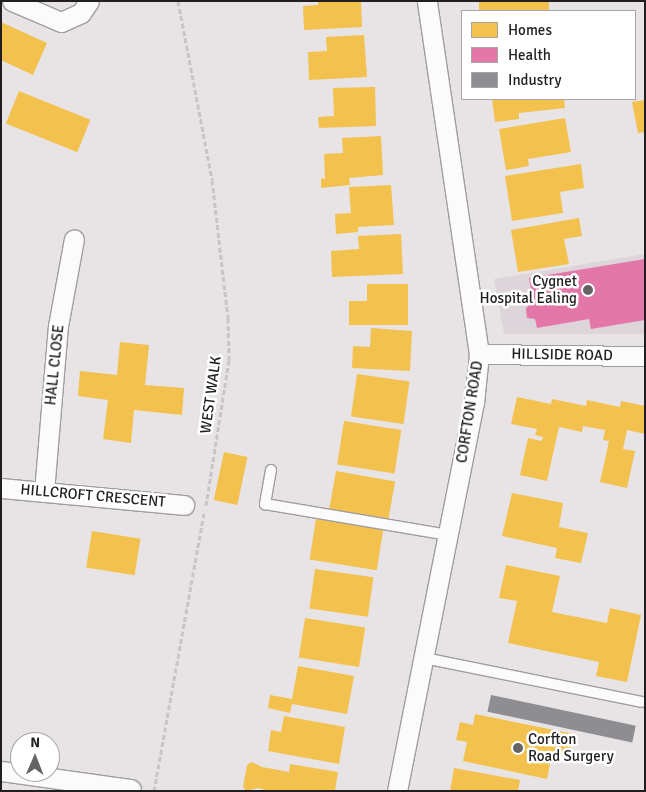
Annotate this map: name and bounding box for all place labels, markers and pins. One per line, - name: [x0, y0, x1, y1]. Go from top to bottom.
- place label: Cygnet Hospital Ealing: [480, 272, 577, 307]
- marker: Cygnet Hospital Ealing: [581, 283, 595, 297]
- place label: Corfton Road Surgery: [528, 730, 614, 765]
- marker: Corfton Road Surgery: [512, 742, 524, 754]

